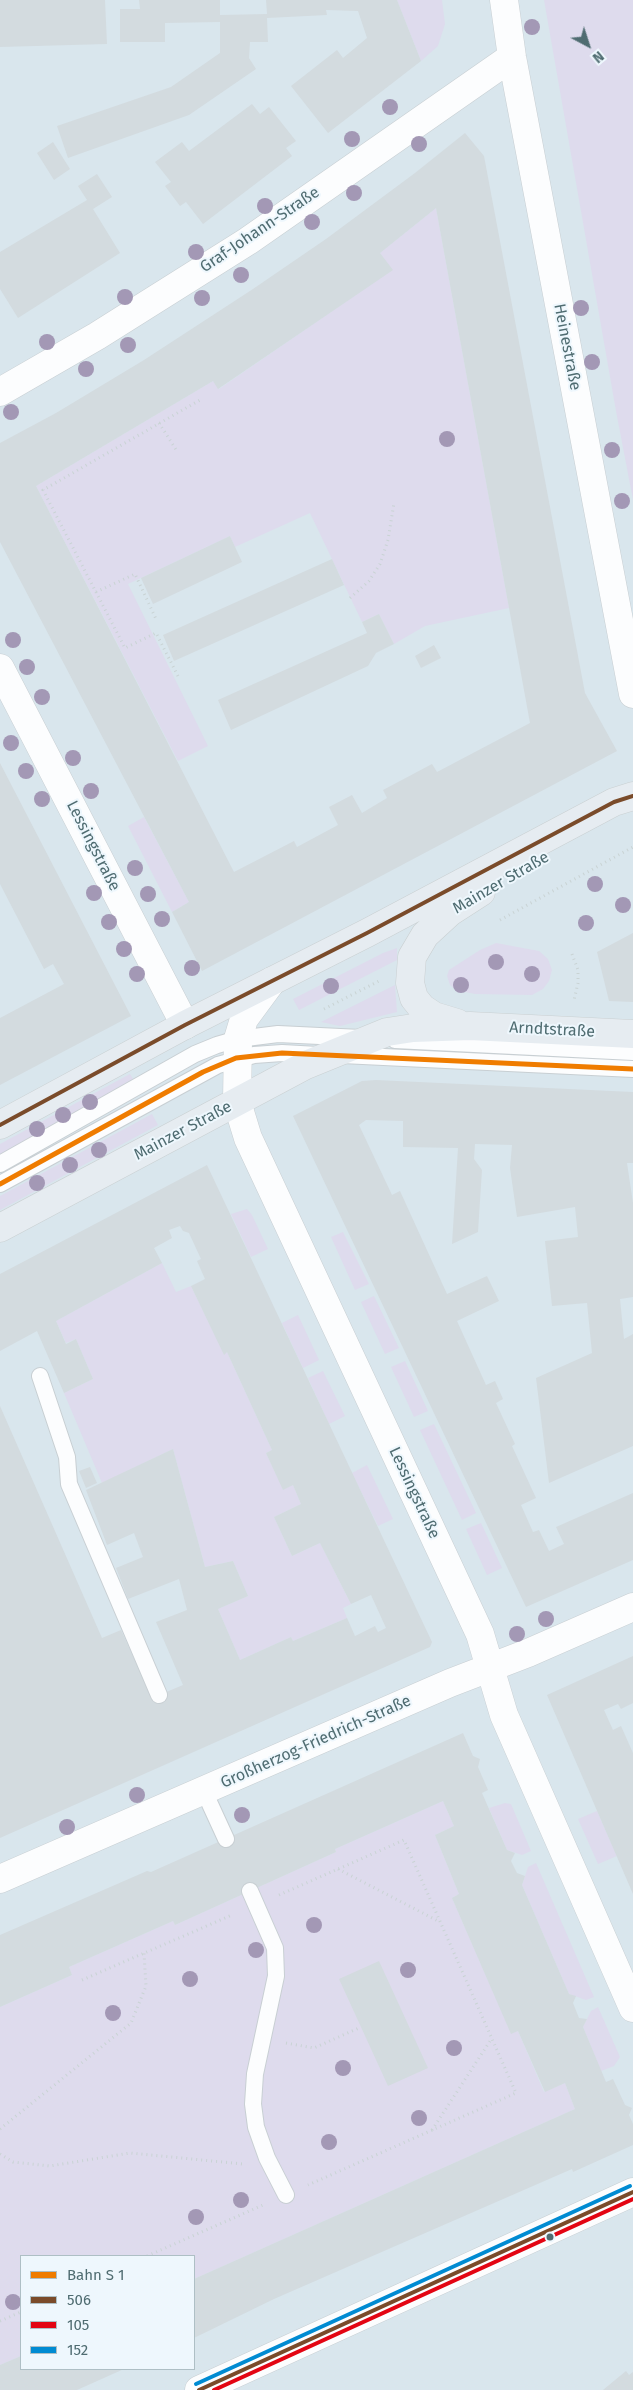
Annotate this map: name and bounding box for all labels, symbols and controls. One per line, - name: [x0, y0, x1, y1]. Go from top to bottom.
- north arrow: [563, 20, 613, 70]
- text: N: [589, 47, 607, 66]
- street label: Graf-Johann-Straße: [197, 183, 323, 277]
- street label: Heinestraße: [549, 302, 585, 392]
- street label: Lessingstraße: [62, 798, 124, 894]
- street label: Mainzer Straße: [449, 848, 553, 918]
- street label: Arndtstraße: [509, 1018, 595, 1042]
- street label: Mainzer Straße: [131, 1097, 235, 1165]
- street label: Lessingstraße: [384, 1444, 444, 1542]
- street label: Großherzog-Friedrich-Straße: [218, 1691, 414, 1793]
- unlabelled marker: [545, 2232, 555, 2242]
- legend: [20, 2255, 195, 2370]
- text: Bahn S 1: [67, 2266, 124, 2284]
- text: 506: [67, 2291, 91, 2309]
- text: 105: [67, 2316, 89, 2334]
- text: 152: [67, 2341, 88, 2359]

